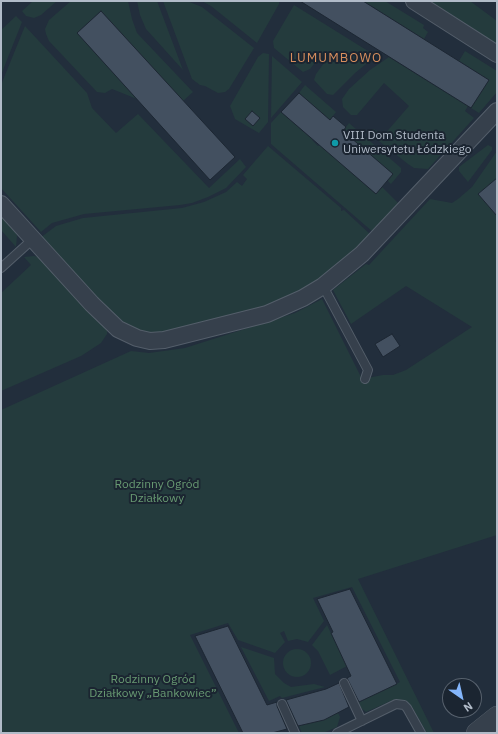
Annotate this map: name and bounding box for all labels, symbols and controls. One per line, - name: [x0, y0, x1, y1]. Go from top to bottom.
- district label: LUMUMBOWO: [290, 50, 382, 66]
- place label: VIII Dom Studenta Uniwersytetu Łódzkiego: [343, 129, 471, 157]
- marker: VIII Dom Studenta Uniwersytetu Łódzkiego: [330, 138, 340, 148]
- park label: Rodzinny Ogród Działkowy: [115, 478, 199, 506]
- park label: Rodzinny Ogród Działkowy „Bankowiec”: [89, 673, 217, 701]
- north arrow: [442, 678, 482, 718]
- text: N: [461, 699, 475, 715]

